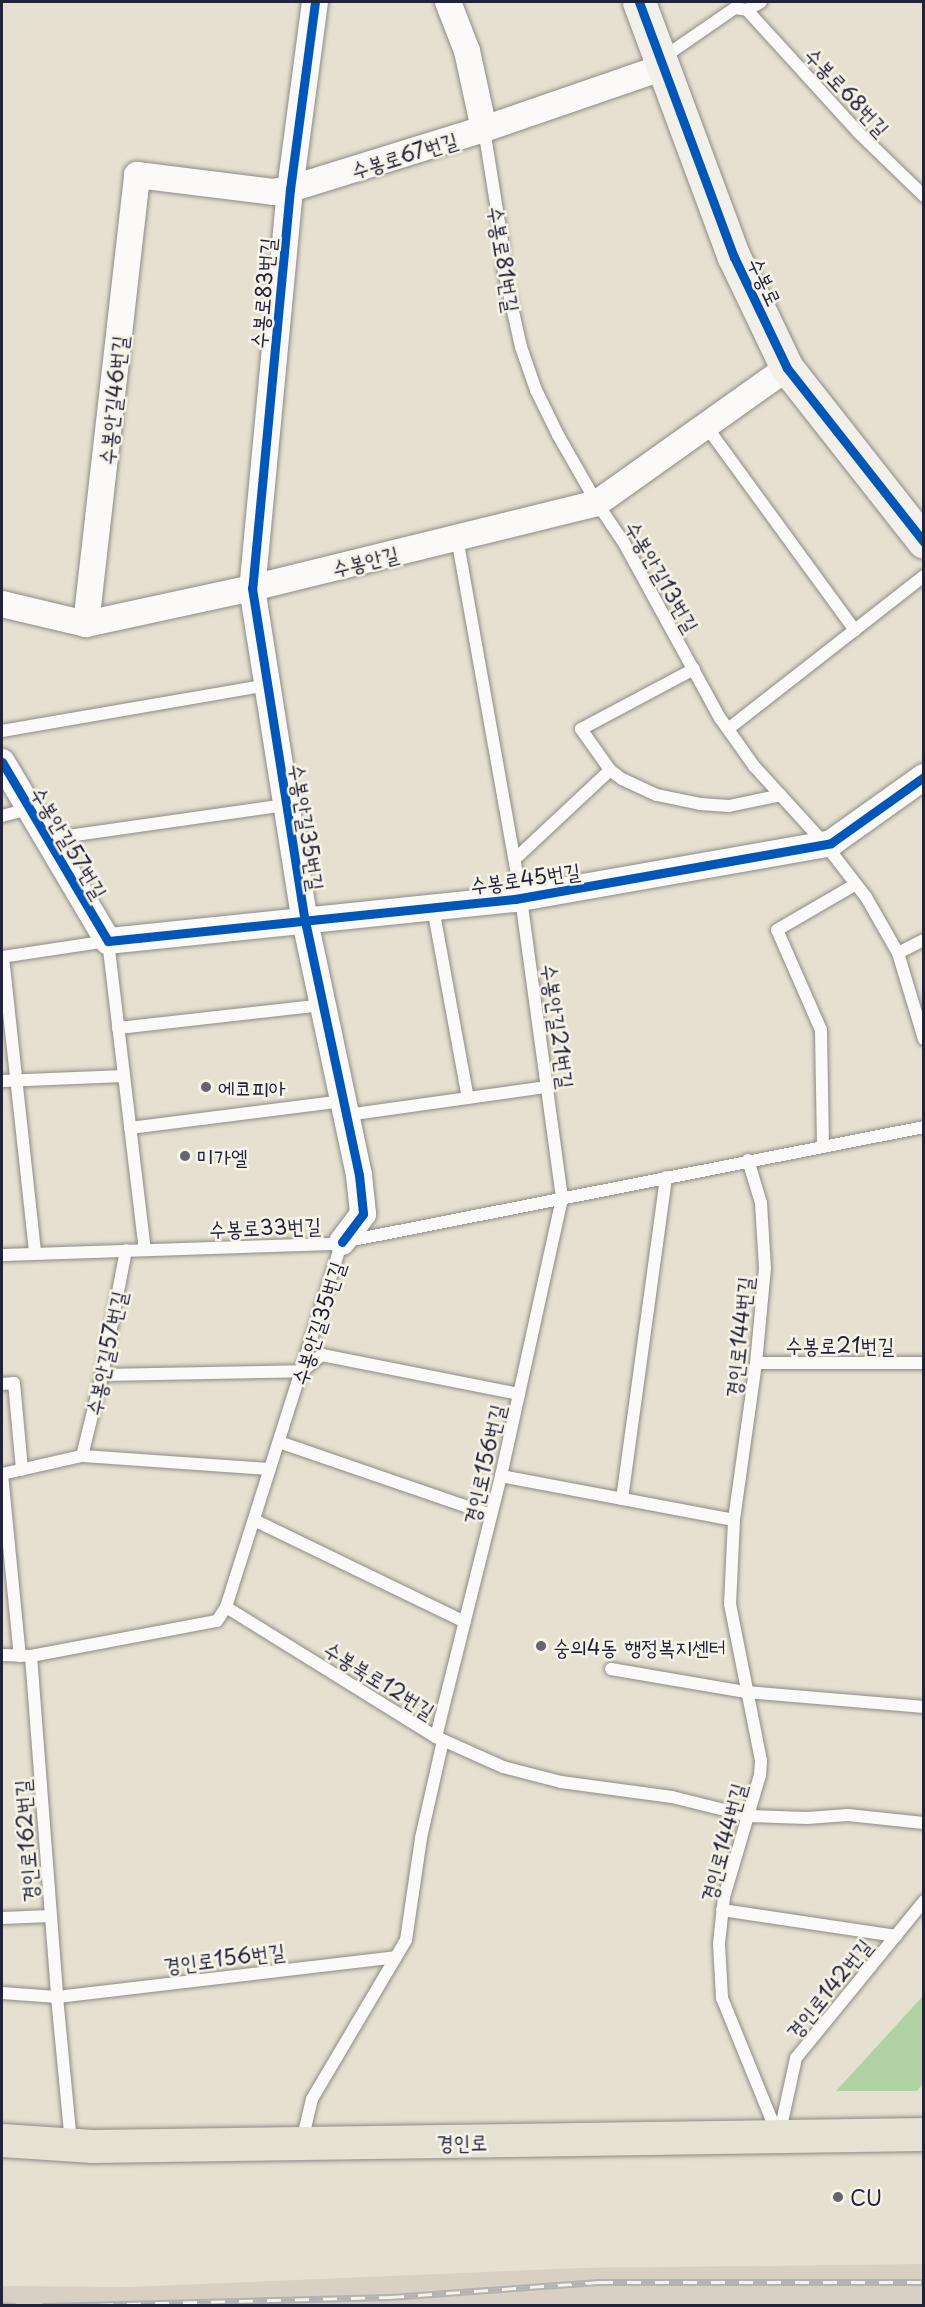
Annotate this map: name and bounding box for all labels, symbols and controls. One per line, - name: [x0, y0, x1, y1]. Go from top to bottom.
- street label: 수봉로68번길: [801, 41, 895, 141]
- street label: 수봉로67번길: [348, 126, 460, 182]
- street label: 수봉로81번길: [484, 204, 526, 314]
- street label: 수봉로83번길: [245, 237, 279, 349]
- street label: 수봉로: [744, 253, 788, 309]
- street label: 수봉안길46번길: [93, 334, 131, 466]
- street label: 수봉안길13번길: [621, 516, 705, 636]
- street label: 수봉안길: [329, 540, 401, 580]
- street label: 수봉안길35번길: [286, 762, 330, 892]
- street label: 수봉안길57번길: [27, 781, 113, 903]
- street label: 수봉로45번길: [468, 857, 582, 897]
- street label: 수봉안길21번길: [538, 962, 580, 1090]
- place label: 에코피아: [218, 1074, 286, 1100]
- marker: 에코피아: [199, 1080, 213, 1094]
- place label: 미가엘: [197, 1143, 248, 1169]
- marker: 미가엘: [178, 1149, 192, 1163]
- street label: 수봉로33번길: [209, 1211, 321, 1241]
- street label: 수봉안길35번길: [285, 1258, 349, 1388]
- street label: 경인로144번길: [719, 1275, 757, 1399]
- street label: 수봉안길57번길: [80, 1288, 130, 1418]
- street label: 수봉로21번길: [786, 1331, 894, 1357]
- street label: 경인로156번길: [457, 1402, 509, 1526]
- place label: 숭의4동 행정복지센터: [553, 1633, 726, 1659]
- street label: 수봉북로12번길: [320, 1635, 440, 1723]
- marker: 숭의4동 행정복지센터: [534, 1639, 548, 1653]
- street label: 경인로162번길: [8, 1779, 42, 1903]
- street label: 경인로144번길: [694, 1780, 750, 1904]
- street label: 경인로142번길: [780, 1933, 876, 2043]
- street label: 경인로156번길: [162, 1937, 286, 1977]
- street label: 경인로: [436, 2128, 488, 2154]
- place label: CU: [850, 2184, 882, 2210]
- marker: CU: [831, 2190, 845, 2204]

